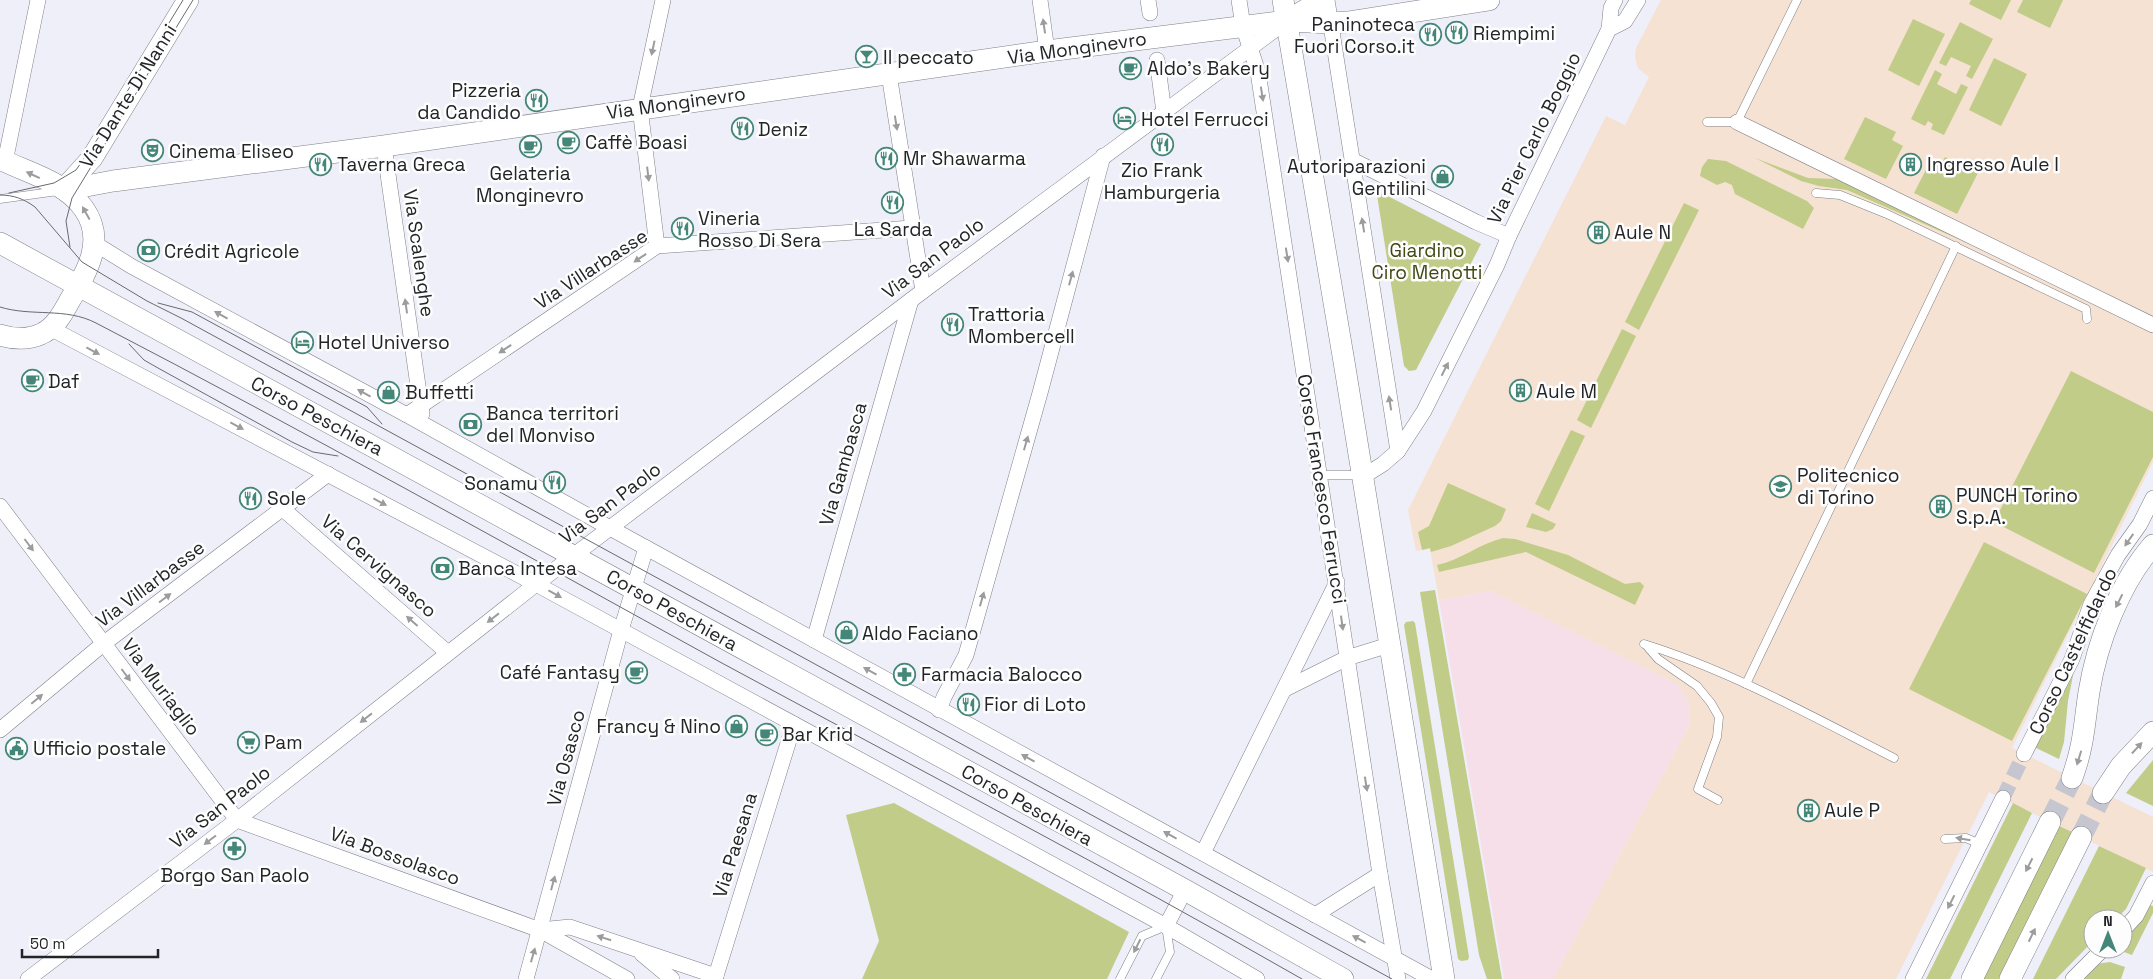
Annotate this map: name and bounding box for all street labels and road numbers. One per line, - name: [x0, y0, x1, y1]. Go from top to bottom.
- street label: Via Dante Di Nanni: [74, 19, 182, 173]
- street label: Via Monginevro: [1006, 26, 1148, 70]
- street label: Via Pier Carlo Boggio: [1481, 48, 1587, 228]
- street label: Via Monginevro: [605, 81, 747, 125]
- street label: Via Scalenghe: [398, 187, 440, 319]
- street label: Via San Paolo: [877, 212, 989, 304]
- street label: Via Villarbasse: [530, 223, 652, 315]
- street label: Corso Peschiera: [246, 371, 388, 461]
- street label: Corso Francesco Ferrucci: [1291, 372, 1353, 606]
- street label: Via Gambasca: [813, 399, 873, 529]
- street label: Via San Paolo: [554, 457, 666, 549]
- street label: Via Cervignasco: [316, 509, 442, 623]
- street label: Via Villarbasse: [91, 535, 209, 633]
- street label: Corso Peschiera: [602, 564, 742, 657]
- street label: Corso Castelfidardo: [2023, 564, 2123, 738]
- street label: Via Muriaglio: [116, 633, 206, 741]
- street label: Via Osasco: [541, 707, 591, 809]
- street label: Corso Peschiera: [957, 759, 1097, 852]
- street label: Via San Paolo: [165, 760, 275, 854]
- street label: Via Paesana: [707, 789, 763, 901]
- street label: Via Bossolasco: [326, 821, 464, 891]

